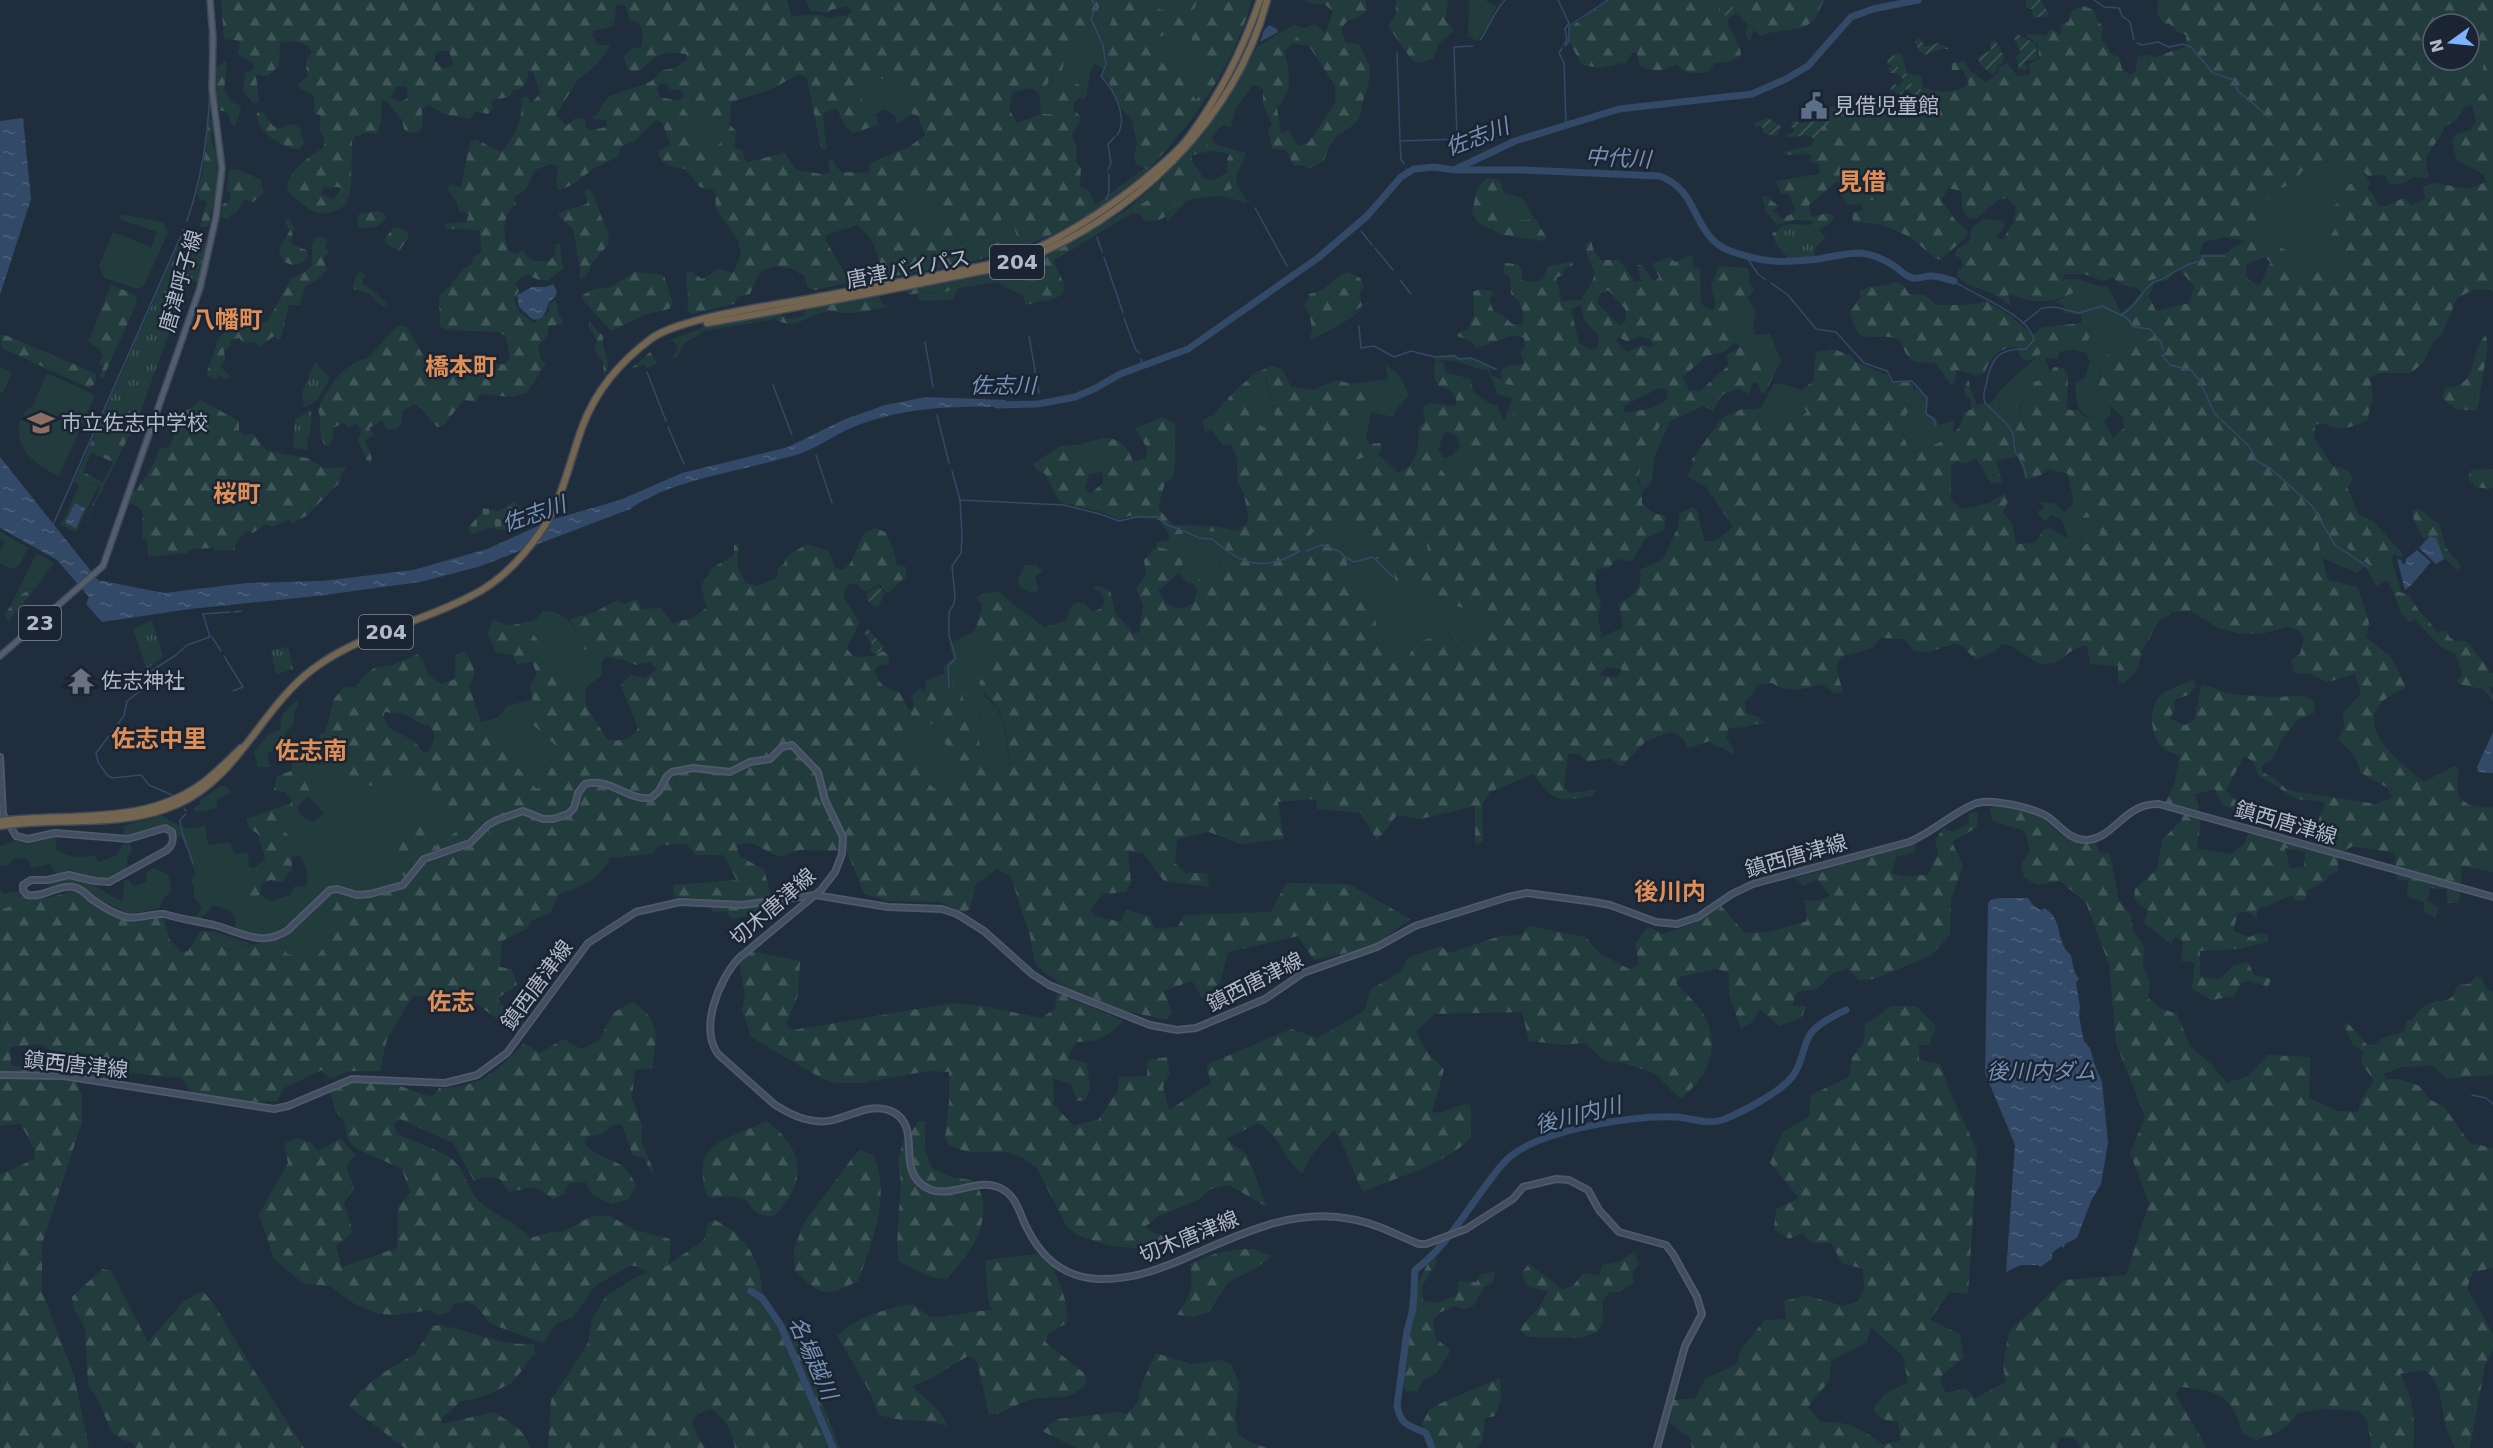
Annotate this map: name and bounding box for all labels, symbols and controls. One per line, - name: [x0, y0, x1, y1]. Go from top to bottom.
- north arrow: [2421, 12, 2481, 72]
- text: N: [2426, 37, 2448, 55]
- public building icon: 見借児童館: [1799, 91, 1829, 121]
- place label: 見借児童館: [1834, 94, 1939, 118]
- water label: 佐志川: [1442, 113, 1514, 160]
- water label: 中代川: [1584, 144, 1654, 172]
- district label: 見借: [1838, 168, 1886, 196]
- street label: 唐津呼子線: [155, 227, 207, 335]
- street label: 唐津バイパス: [844, 245, 972, 293]
- road number: 204: [990, 245, 1044, 279]
- district label: 八幡町: [191, 306, 263, 334]
- district label: 橋本町: [425, 353, 497, 381]
- water label: 佐志川: [970, 373, 1038, 398]
- school or university icon: 市立佐志中学校: [26, 408, 56, 438]
- place label: 市立佐志中学校: [61, 411, 208, 435]
- district label: 桜町: [213, 480, 261, 508]
- water label: 佐志川: [499, 491, 571, 537]
- road number: 23: [19, 606, 61, 640]
- road number: 204: [359, 615, 413, 649]
- temple icon: 佐志神社: [66, 666, 96, 696]
- place label: 佐志神社: [101, 669, 185, 693]
- district label: 佐志中里: [111, 725, 207, 753]
- district label: 佐志南: [275, 737, 347, 765]
- street label: 鎮西唐津線: [2232, 797, 2340, 849]
- street label: 鎮西唐津線: [1742, 830, 1850, 882]
- street label: 切木唐津線: [726, 864, 820, 950]
- district label: 後川内: [1634, 878, 1706, 906]
- street label: 鎮西唐津線: [496, 935, 578, 1035]
- street label: 鎮西唐津線: [1203, 947, 1307, 1017]
- district label: 佐志: [427, 988, 475, 1016]
- street label: 鎮西唐津線: [23, 1048, 129, 1082]
- water label: 後川内ダム: [1986, 1059, 2096, 1084]
- water label: 後川内川: [1532, 1092, 1626, 1138]
- street label: 切木唐津線: [1136, 1206, 1242, 1268]
- water label: 名場越川: [784, 1313, 843, 1405]

